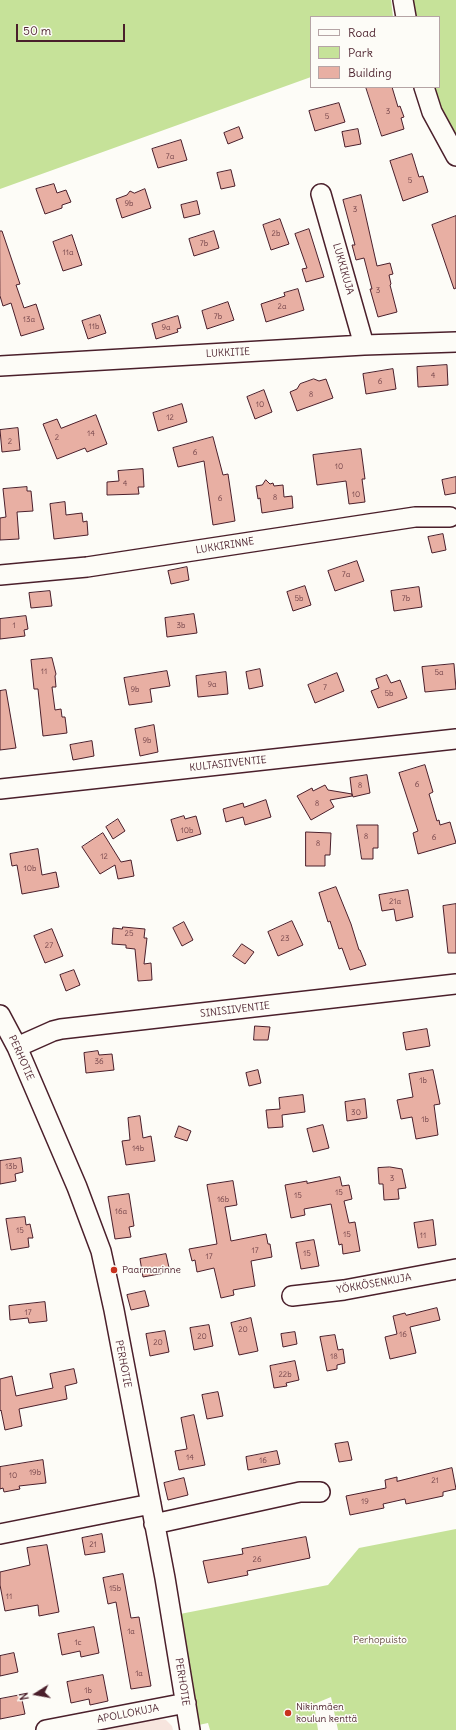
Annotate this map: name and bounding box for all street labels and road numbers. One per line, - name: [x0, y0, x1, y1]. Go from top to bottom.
- street label: LUKKIKUJA: [330, 242, 356, 296]
- street label: LUKKITIE: [206, 346, 250, 360]
- street label: LUKKIRINNE: [195, 535, 255, 557]
- street label: KULTASIIVENTIE: [189, 754, 267, 774]
- street label: SINISIIVENTIE: [200, 1000, 270, 1020]
- street label: PERHOTIE: [6, 1033, 36, 1083]
- street label: YÖKKÖSENKUJA: [336, 1272, 412, 1296]
- street label: PERHOTIE: [112, 1339, 134, 1389]
- street label: PERHOTIE: [172, 1657, 192, 1707]
- street label: APOLLOKUJA: [96, 1702, 160, 1726]

